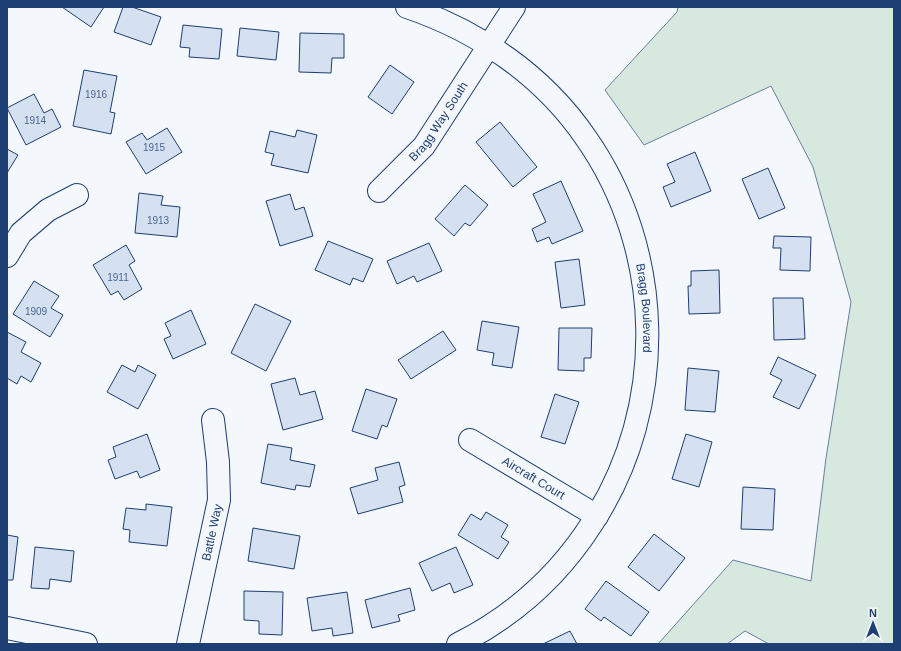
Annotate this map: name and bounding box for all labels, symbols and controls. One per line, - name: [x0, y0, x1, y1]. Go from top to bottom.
- street label: Bragg Way South: [406, 79, 471, 164]
- house number: 1916: [85, 89, 108, 100]
- house number: 1914: [24, 115, 47, 126]
- house number: 1915: [143, 142, 166, 153]
- house number: 1913: [147, 215, 170, 226]
- street label: Bragg Boulevard: [633, 262, 654, 353]
- house number: 1911: [107, 272, 129, 283]
- house number: 1909: [25, 306, 48, 317]
- street label: Aircraft Court: [500, 454, 568, 503]
- street label: Battle Way: [199, 503, 225, 562]
- north arrow: [853, 603, 893, 643]
- text: N: [869, 607, 877, 619]

